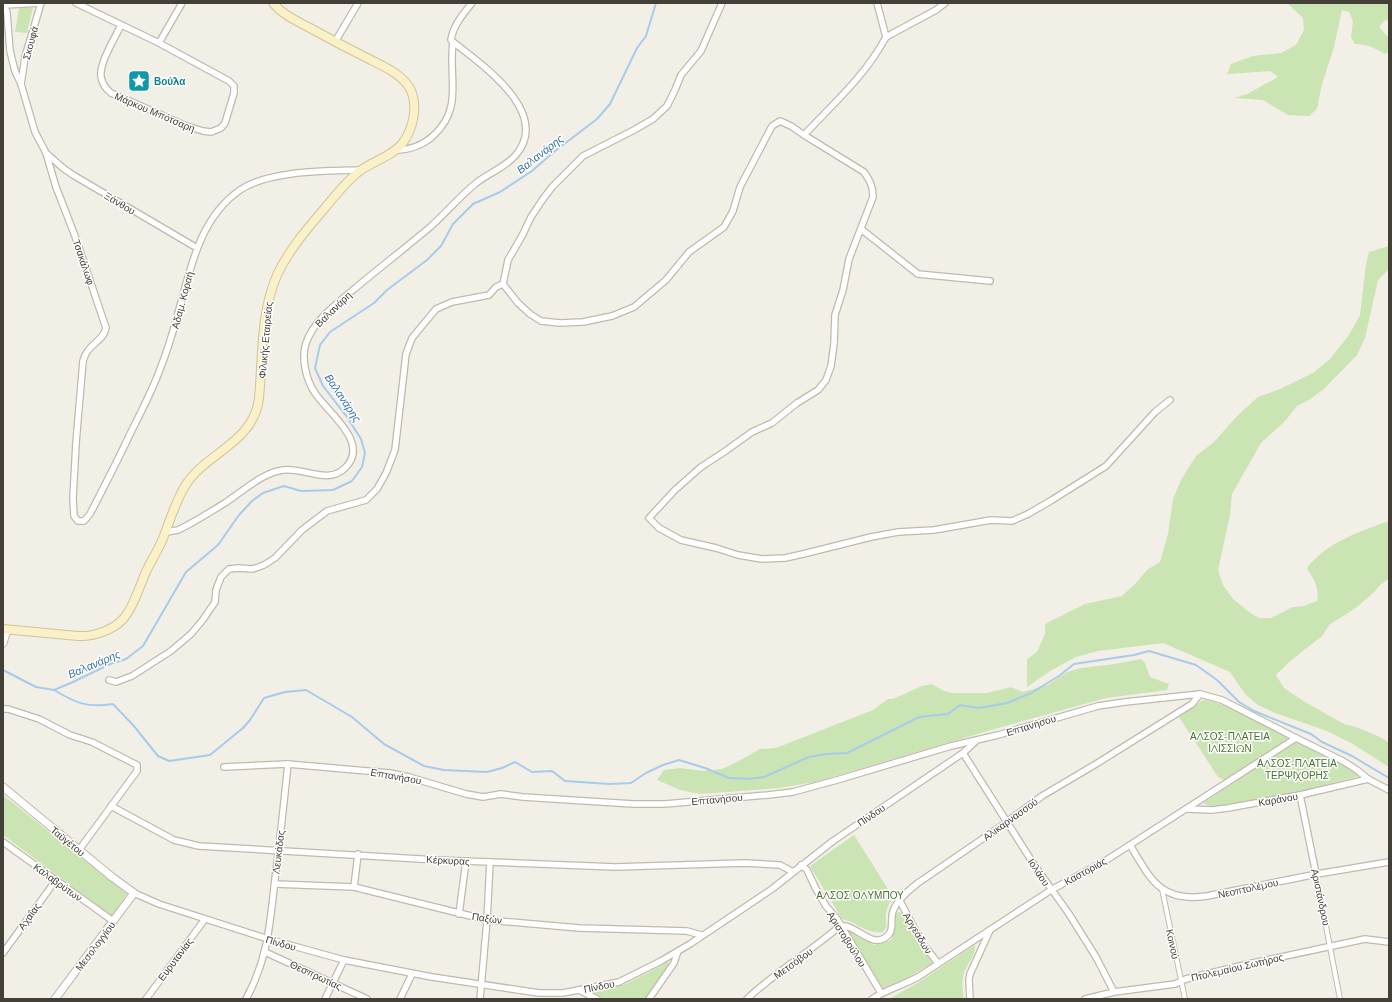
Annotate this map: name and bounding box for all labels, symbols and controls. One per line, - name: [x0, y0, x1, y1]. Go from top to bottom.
- street label: Σκουφά: [20, 25, 41, 61]
- place icon: Βούλα: [126, 68, 152, 94]
- place label: Βούλα: [154, 75, 186, 88]
- street label: Μάρκου Μπότσαρη: [113, 90, 197, 135]
- water label: Βαλανάρης: [514, 131, 567, 177]
- street label: Ξάνθου: [102, 189, 138, 218]
- street label: Τσακάλωφ: [70, 238, 98, 287]
- street label: Αδαμ. Κοραή: [169, 270, 196, 330]
- street label: Βαλανάρη: [312, 289, 354, 330]
- street label: Φιλικής Εταιρείας: [256, 301, 275, 379]
- water label: Βαλανάρης: [322, 371, 365, 425]
- water label: Βαλανάρης: [66, 646, 123, 681]
- street label: Επτανήσου: [1005, 712, 1058, 739]
- park label: ΑΛΣΟΣ-ΠΛΑΤΕΙΑ ΙΛΙΣΣΙΩΝ: [1190, 730, 1270, 755]
- park label: ΑΛΣΟΣ-ΠΛΑΤΕΙΑ ΤΕΡΨΙΧΟΡΗΣ: [1257, 757, 1337, 782]
- street label: Επτανήσου: [370, 766, 422, 787]
- street label: Καράνου: [1257, 790, 1299, 809]
- street label: Επτανήσου: [691, 791, 743, 808]
- street label: Αλικαρνασσού: [980, 795, 1040, 844]
- street label: Πίνδου: [855, 801, 888, 829]
- street label: Ταϋγέτου: [48, 824, 88, 859]
- street label: Λευκάδας: [269, 829, 288, 875]
- street label: Κέρκυρας: [426, 853, 470, 868]
- street label: Καστοριάς: [1062, 854, 1109, 888]
- street label: Ιολάου: [1025, 856, 1053, 889]
- street label: Καλαβρύτων: [31, 860, 85, 904]
- street label: Αριστάνδρου: [1308, 868, 1333, 927]
- street label: Νεοπτολέμου: [1217, 876, 1280, 901]
- park label: ΑΛΣΟΣ ΟΛΥΜΠΟΥ: [816, 889, 904, 902]
- street label: Αχαΐας: [15, 900, 44, 933]
- street label: Αριστοβούλου: [824, 909, 869, 970]
- street label: Παξών: [471, 910, 503, 927]
- street label: Αργεάδων: [900, 910, 935, 956]
- street label: Μεσολογγίου: [73, 919, 118, 974]
- street label: Κοινού: [1163, 928, 1182, 960]
- street label: Πίνδου: [264, 933, 298, 954]
- street label: Ευρυτανίας: [155, 935, 196, 983]
- street label: Μετσόβου: [771, 945, 815, 982]
- street label: Πτολεμαίου Σωτήρος: [1190, 951, 1285, 984]
- street label: Θεσπρωτίας: [288, 958, 344, 993]
- street label: Πίνδου: [583, 977, 616, 996]

